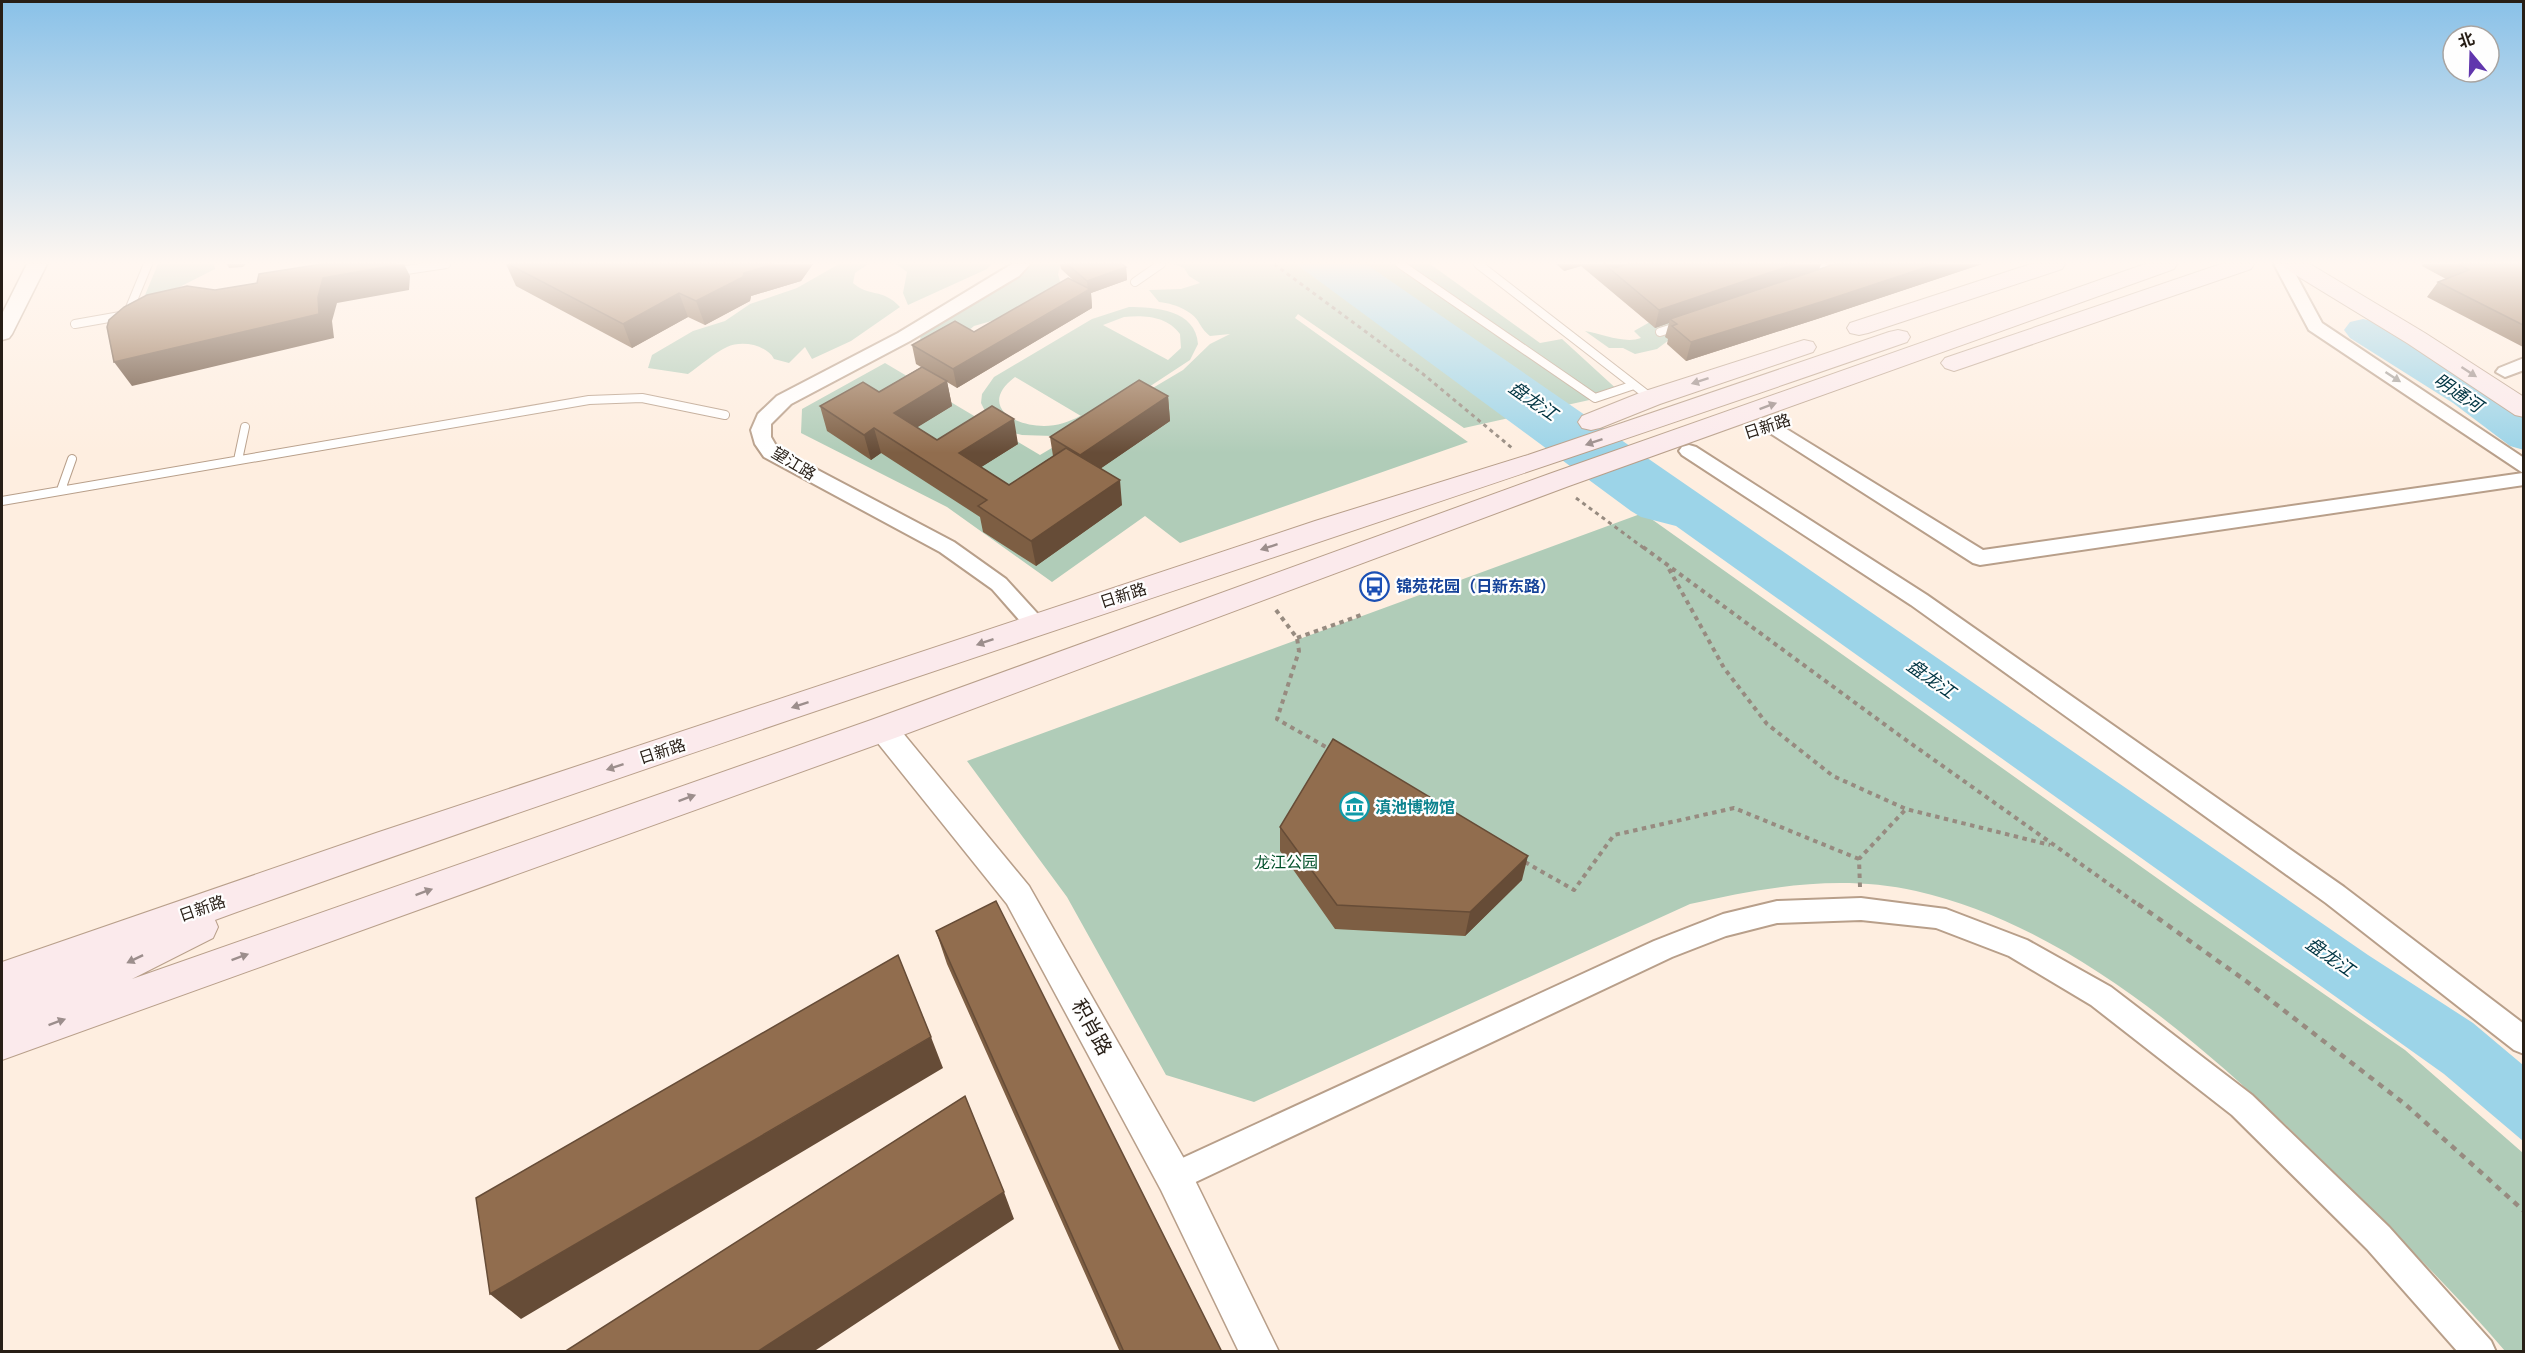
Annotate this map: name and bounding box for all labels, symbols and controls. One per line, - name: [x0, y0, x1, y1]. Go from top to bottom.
- north arrow: [2441, 24, 2501, 84]
- text: 北: [2455, 28, 2477, 51]
- one-way arrow: [2460, 367, 2477, 378]
- water label: 明通河: [2430, 368, 2490, 418]
- one-way arrow: [2385, 371, 2401, 382]
- water label: 盘龙江: [1505, 376, 1564, 426]
- one-way arrow: [1691, 377, 1709, 387]
- one-way arrow: [1760, 401, 1778, 411]
- street label: 日新路: [1741, 409, 1793, 442]
- one-way arrow: [1585, 438, 1603, 448]
- street label: 望江路: [769, 442, 820, 483]
- one-way arrow: [1260, 542, 1278, 552]
- bus stop icon: 锦苑花园（日新东路）: [1359, 570, 1391, 602]
- place label: 锦苑花园（日新东路）: [1396, 576, 1556, 595]
- street label: 日新路: [1097, 578, 1149, 611]
- one-way arrow: [976, 637, 994, 647]
- water label: 盘龙江: [1903, 654, 1962, 704]
- one-way arrow: [791, 701, 809, 710]
- street label: 日新路: [636, 734, 688, 767]
- one-way arrow: [606, 762, 624, 772]
- museum icon: 滇池博物馆: [1338, 791, 1370, 823]
- one-way arrow: [678, 793, 696, 803]
- place label: 滇池博物馆: [1375, 797, 1455, 816]
- park label: 龙江公园: [1254, 852, 1318, 871]
- one-way arrow: [415, 886, 433, 896]
- street label: 日新路: [176, 891, 228, 924]
- water label: 盘龙江: [2302, 932, 2361, 982]
- one-way arrow: [232, 952, 250, 962]
- one-way arrow: [127, 954, 144, 963]
- street label: 积肖路: [1068, 994, 1118, 1059]
- one-way arrow: [48, 1017, 66, 1027]

